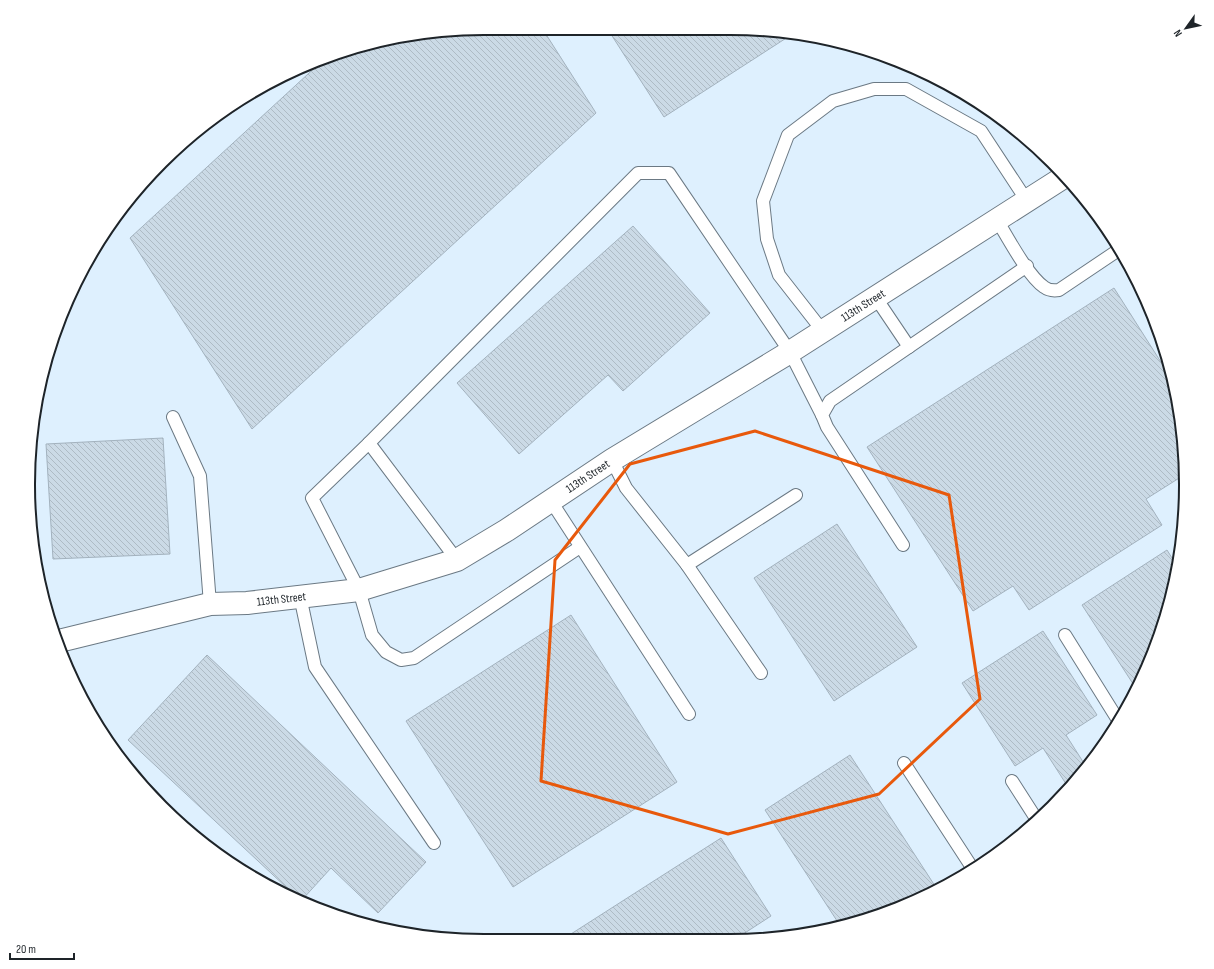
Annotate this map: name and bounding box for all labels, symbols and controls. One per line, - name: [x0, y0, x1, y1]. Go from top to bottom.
- north arrow: [1166, 8, 1206, 48]
- text: N: [1171, 27, 1185, 39]
- street label: 113th Street: [838, 286, 888, 325]
- street label: 113th Street: [563, 456, 613, 497]
- street label: 113th Street: [256, 589, 307, 610]
- scale bar: [10, 935, 74, 961]
- text: 20 m: [16, 942, 36, 957]

